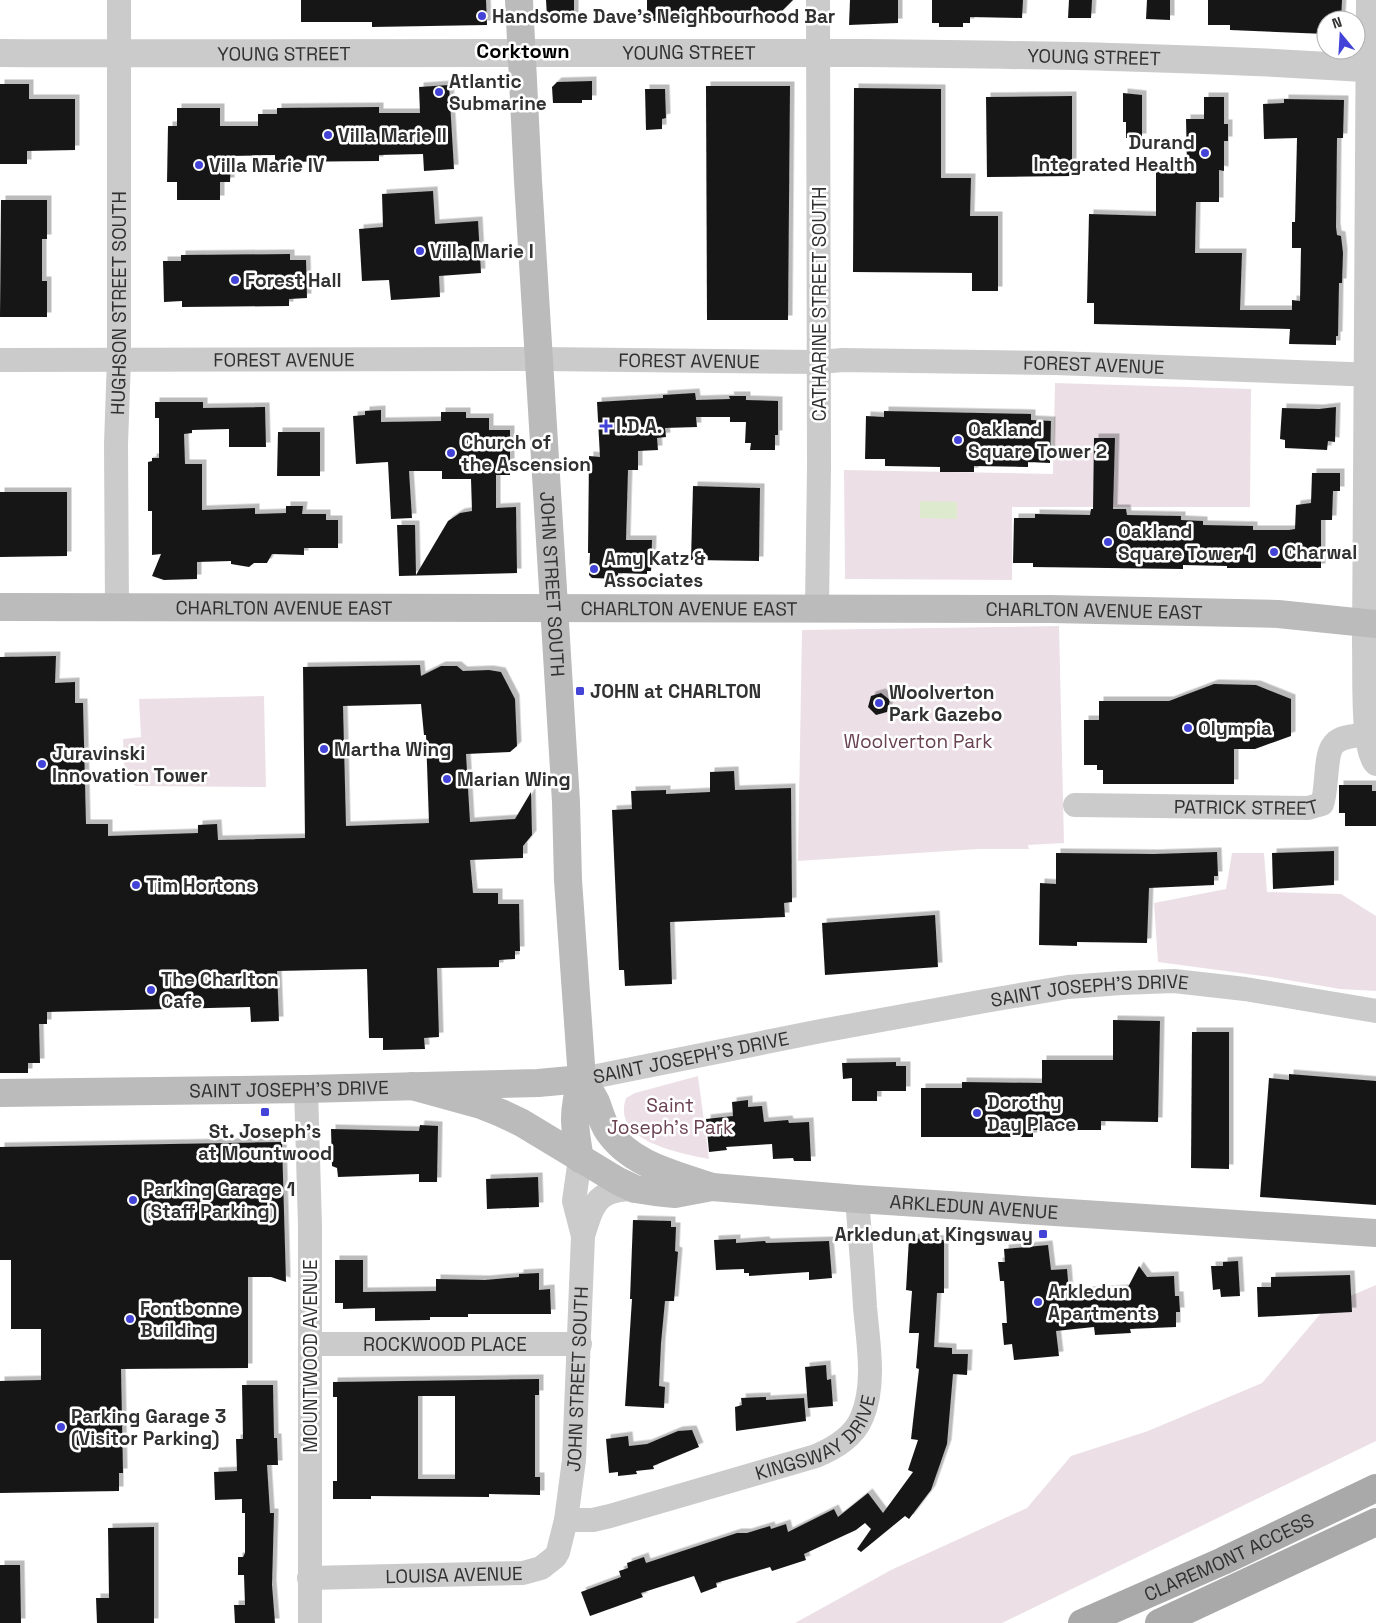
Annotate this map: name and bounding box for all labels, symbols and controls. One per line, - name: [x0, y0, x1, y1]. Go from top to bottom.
- place label: Handsome Dave's Neighbourhood Bar: [492, 4, 835, 29]
- marker: Handsome Dave's Neighbourhood Bar: [476, 10, 488, 22]
- north arrow: [1316, 10, 1366, 60]
- text: N: [1330, 13, 1344, 33]
- district label: Corktown: [476, 38, 570, 64]
- street label: YOUNG STREET: [622, 40, 756, 65]
- street label: YOUNG STREET: [217, 41, 351, 66]
- street label: YOUNG STREET: [1027, 43, 1161, 71]
- place label: Atlantic Submarine: [449, 69, 547, 116]
- marker: Atlantic Submarine: [433, 86, 445, 98]
- place label: Villa Marie II: [338, 123, 447, 148]
- marker: Villa Marie II: [322, 129, 334, 141]
- place label: Durand Integrated Health: [1033, 130, 1195, 177]
- marker: Durand Integrated Health: [1199, 147, 1211, 159]
- place label: Villa Marie IV: [209, 153, 325, 178]
- marker: Villa Marie IV: [193, 159, 205, 171]
- street label: CATHARINE STREET SOUTH: [807, 187, 832, 421]
- street label: HUGHSON STREET SOUTH: [105, 191, 132, 415]
- place label: Villa Marie I: [430, 239, 534, 264]
- marker: Villa Marie I: [414, 245, 426, 257]
- place label: Forest Hall: [245, 268, 342, 293]
- marker: Forest Hall: [229, 274, 241, 286]
- street label: FOREST AVENUE: [213, 347, 355, 372]
- street label: FOREST AVENUE: [618, 347, 760, 374]
- street label: FOREST AVENUE: [1023, 350, 1165, 380]
- place label: I.D.A.: [616, 414, 662, 439]
- place label: Oakland Square Tower 2: [968, 417, 1107, 464]
- marker: I.D.A.: [600, 420, 612, 432]
- place label: Church of the Ascension: [461, 430, 591, 477]
- marker: Oakland Square Tower 2: [952, 434, 964, 446]
- marker: Church of the Ascension: [445, 447, 457, 459]
- street label: JOHN STREET SOUTH: [535, 491, 571, 677]
- place label: Oakland Square Tower 1: [1118, 519, 1254, 566]
- marker: Oakland Square Tower 1: [1102, 536, 1114, 548]
- place label: Charwal: [1284, 540, 1357, 565]
- place label: Amy Katz & Associates: [604, 546, 705, 593]
- marker: Charwal: [1268, 546, 1280, 558]
- marker: Amy Katz & Associates: [588, 563, 600, 575]
- street label: CHARLTON AVENUE EAST: [175, 595, 393, 620]
- street label: CHARLTON AVENUE EAST: [580, 596, 798, 621]
- street label: CHARLTON AVENUE EAST: [985, 596, 1203, 625]
- place label: JOHN at CHARLTON: [590, 679, 761, 704]
- place label: Woolverton Park Gazebo: [889, 680, 1002, 727]
- marker: JOHN at CHARLTON: [574, 685, 586, 697]
- marker: Woolverton Park Gazebo: [873, 697, 885, 709]
- place label: Olympia: [1198, 716, 1272, 741]
- marker: Olympia: [1182, 722, 1194, 734]
- park label: Woolverton Park: [844, 729, 992, 754]
- place label: Martha Wing: [334, 737, 451, 762]
- place label: Juravinski Innovation Tower: [52, 741, 208, 788]
- marker: Martha Wing: [318, 743, 330, 755]
- marker: Juravinski Innovation Tower: [36, 758, 48, 770]
- place label: Marian Wing: [457, 767, 571, 792]
- marker: Marian Wing: [441, 773, 453, 785]
- street label: PATRICK STREET: [1174, 793, 1321, 820]
- place label: Tim Hortons: [146, 873, 256, 898]
- marker: Tim Hortons: [130, 879, 142, 891]
- place label: The Charlton Cafe: [161, 967, 279, 1014]
- street label: SAINT JOSEPH'S DRIVE: [989, 968, 1190, 1012]
- marker: The Charlton Cafe: [145, 984, 157, 996]
- street label: SAINT JOSEPH'S DRIVE: [591, 1025, 791, 1089]
- street label: SAINT JOSEPH'S DRIVE: [189, 1074, 389, 1103]
- place label: Dorothy Day Place: [987, 1090, 1076, 1137]
- park label: Saint Joseph's Park: [607, 1093, 733, 1140]
- marker: St. Joseph's at Mountwood: [259, 1106, 271, 1118]
- marker: Dorothy Day Place: [971, 1107, 983, 1119]
- place label: St. Joseph's at Mountwood: [198, 1119, 332, 1166]
- place label: Parking Garage 1 (Staff Parking): [143, 1177, 295, 1224]
- street label: ARKLEDUN AVENUE: [889, 1189, 1059, 1225]
- marker: Parking Garage 1 (Staff Parking): [127, 1194, 139, 1206]
- place label: Arkledun at Kingsway: [835, 1222, 1033, 1247]
- marker: Arkledun at Kingsway: [1037, 1228, 1049, 1240]
- street label: MOUNTWOOD AVENUE: [298, 1259, 323, 1453]
- place label: Arkledun Apartments: [1048, 1279, 1157, 1326]
- street label: JOHN STREET SOUTH: [560, 1286, 593, 1473]
- place label: Fontbonne Building: [140, 1296, 240, 1343]
- marker: Arkledun Apartments: [1032, 1296, 1044, 1308]
- marker: Fontbonne Building: [124, 1313, 136, 1325]
- street label: ROCKWOOD PLACE: [363, 1332, 527, 1357]
- street label: KINGSWAY DRIVE: [752, 1392, 881, 1486]
- place label: Parking Garage 3 (Visitor Parking): [71, 1404, 226, 1451]
- marker: Parking Garage 3 (Visitor Parking): [55, 1421, 67, 1433]
- street label: CLAREMONT ACCESS: [1140, 1507, 1318, 1607]
- street label: LOUISA AVENUE: [385, 1561, 523, 1589]

